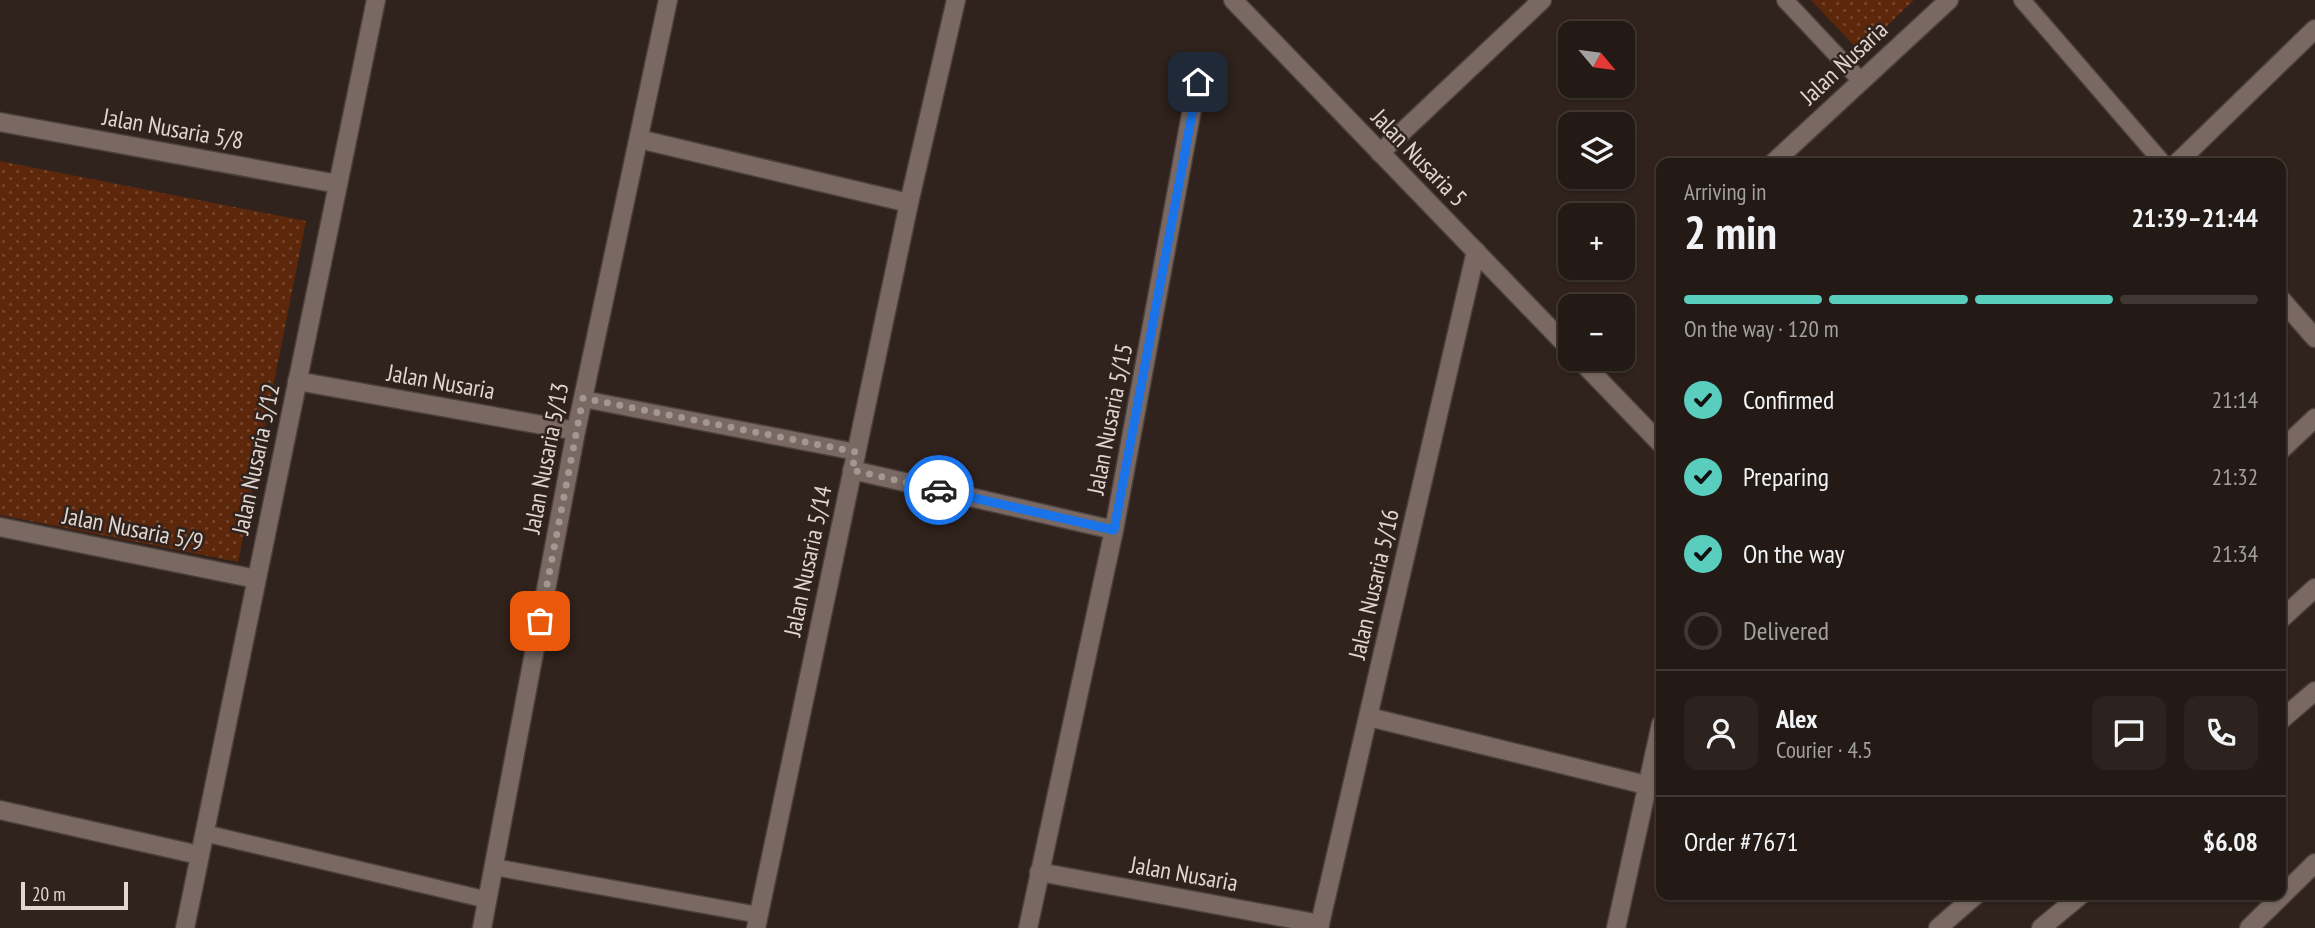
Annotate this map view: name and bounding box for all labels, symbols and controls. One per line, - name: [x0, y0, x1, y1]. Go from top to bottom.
- street label: Jalan Nusaria: [1793, 14, 1894, 112]
- north arrow: [1558, 21, 1634, 98]
- map controls: [1558, 21, 1635, 371]
- pin: [1168, 52, 1228, 112]
- icon: home: [1179, 63, 1217, 101]
- street label: Jalan Nusaria 5/8: [99, 101, 246, 156]
- street label: Jalan Nusaria 5: [1364, 101, 1474, 213]
- button: layers: [1558, 112, 1635, 189]
- text: Arriving in: [1684, 177, 1766, 206]
- text: 21:39–21:44: [2131, 201, 2258, 234]
- text: 2 min: [1684, 202, 1777, 262]
- button: +: [1558, 203, 1635, 280]
- button: −: [1558, 294, 1635, 371]
- text: On the way · 120 m: [1684, 314, 1839, 343]
- street label: Jalan Nusaria 5/15: [1079, 341, 1139, 498]
- street label: Jalan Nusaria: [384, 357, 497, 406]
- street label: Jalan Nusaria 5/13: [515, 380, 575, 537]
- street label: Jalan Nusaria 5/12: [224, 381, 287, 538]
- icon: check: [1684, 381, 1722, 419]
- text: Confirmed: [1743, 383, 1834, 416]
- text: 21:14: [2212, 385, 2258, 414]
- courier: [904, 455, 974, 525]
- icon: check: [1684, 458, 1722, 496]
- text: Preparing: [1743, 460, 1829, 493]
- text: 21:32: [2212, 462, 2258, 491]
- icon: car: [920, 471, 958, 509]
- street label: Jalan Nusaria 5/14: [776, 483, 839, 640]
- street label: Jalan Nusaria 5/9: [59, 500, 206, 557]
- street label: Jalan Nusaria 5/16: [1341, 506, 1406, 663]
- icon: check: [1684, 535, 1722, 573]
- text: On the way: [1743, 537, 1845, 570]
- text: 21:34: [2212, 539, 2258, 568]
- pin: [510, 591, 570, 651]
- icon: bag: [521, 602, 559, 640]
- text: Delivered: [1743, 614, 1829, 647]
- button: person: [1684, 696, 1758, 770]
- button: chat: [2092, 696, 2166, 770]
- button: phone: [2184, 696, 2258, 770]
- text: Alex: [1776, 702, 1817, 735]
- text: Courier · 4.5: [1776, 735, 1872, 764]
- text: Order #7671: [1684, 825, 1799, 858]
- text: $6.08: [2203, 825, 2258, 858]
- street label: Jalan Nusaria: [1127, 849, 1240, 898]
- scale bar: [21, 879, 128, 911]
- text: 20 m: [32, 882, 66, 906]

